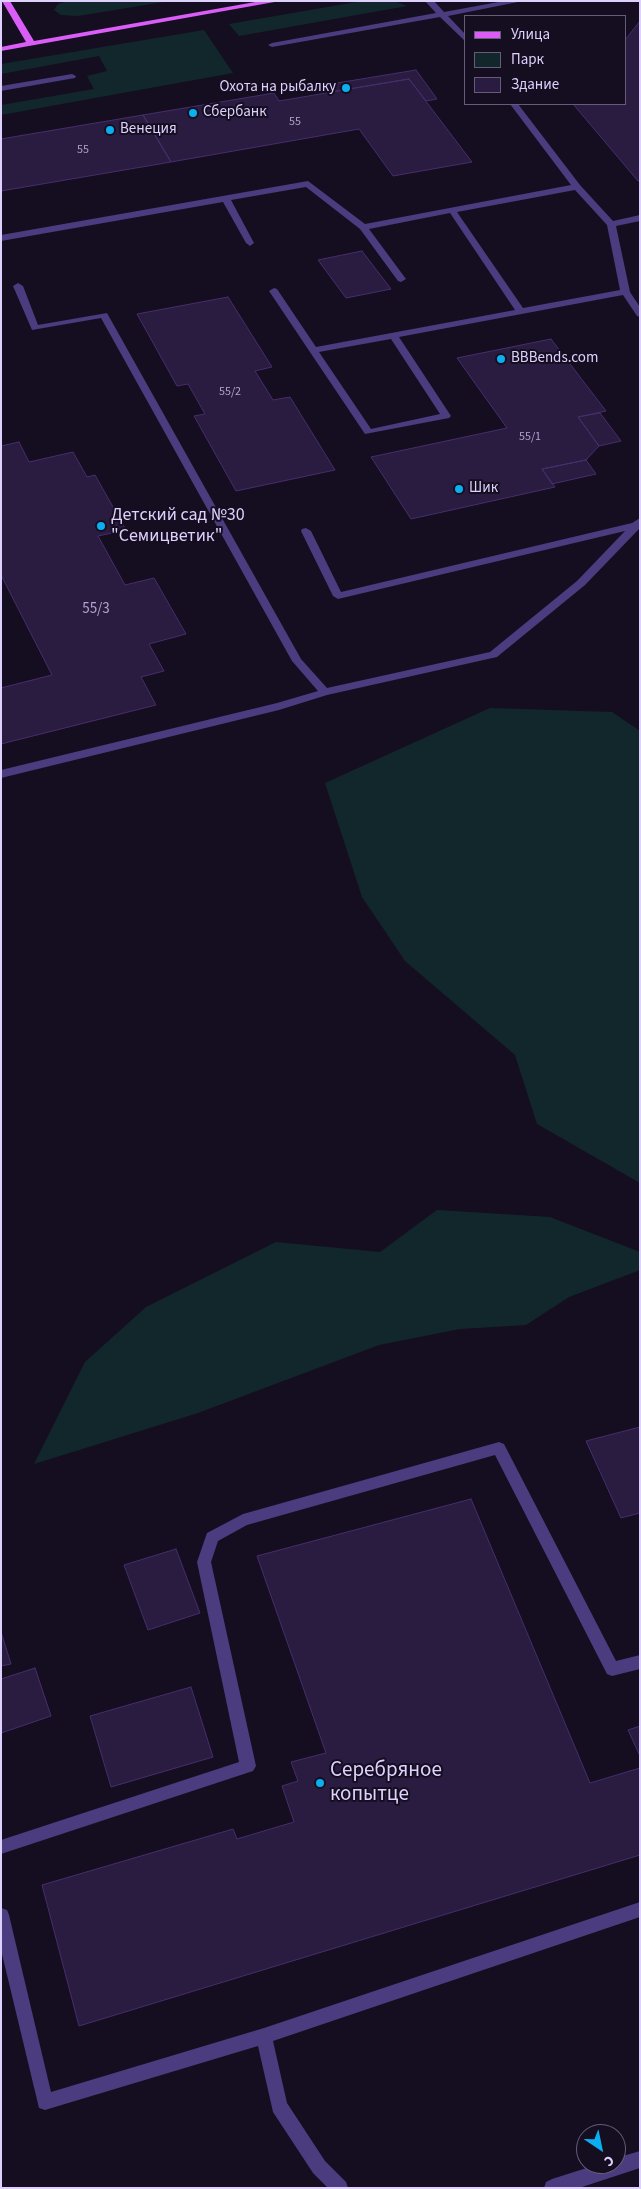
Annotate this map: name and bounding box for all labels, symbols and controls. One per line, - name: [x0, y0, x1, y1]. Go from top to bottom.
- legend: [463, 15, 626, 105]
- text: Улица: [511, 24, 550, 45]
- text: Парк: [511, 49, 544, 70]
- text: Здание: [511, 74, 559, 95]
- place label: Охота на рыбалку: [220, 79, 336, 97]
- marker: Охота на рыбалку: [340, 82, 352, 94]
- place label: Сбербанк: [203, 104, 267, 122]
- marker: Сбербанк: [187, 107, 199, 119]
- house number: 55: [289, 115, 301, 129]
- place label: Венеция: [120, 121, 177, 139]
- marker: Венеция: [104, 124, 116, 136]
- house number: 55: [77, 143, 89, 157]
- place label: BBBends.com: [511, 350, 598, 368]
- marker: BBBends.com: [495, 353, 507, 365]
- house number: 55/2: [219, 385, 241, 399]
- house number: 55/1: [519, 430, 541, 444]
- place label: Шик: [469, 480, 498, 498]
- marker: Шик: [453, 483, 465, 495]
- place label: Детский сад №30 "Семицветик": [111, 505, 245, 548]
- marker: Детский сад №30 "Семицветик": [95, 520, 107, 532]
- house number: 55/3: [82, 601, 110, 619]
- place label: Серебряное копытце: [330, 1758, 442, 1808]
- marker: Серебряное копытце: [314, 1777, 326, 1789]
- north arrow: [576, 2124, 626, 2174]
- text: С: [600, 2150, 618, 2171]

